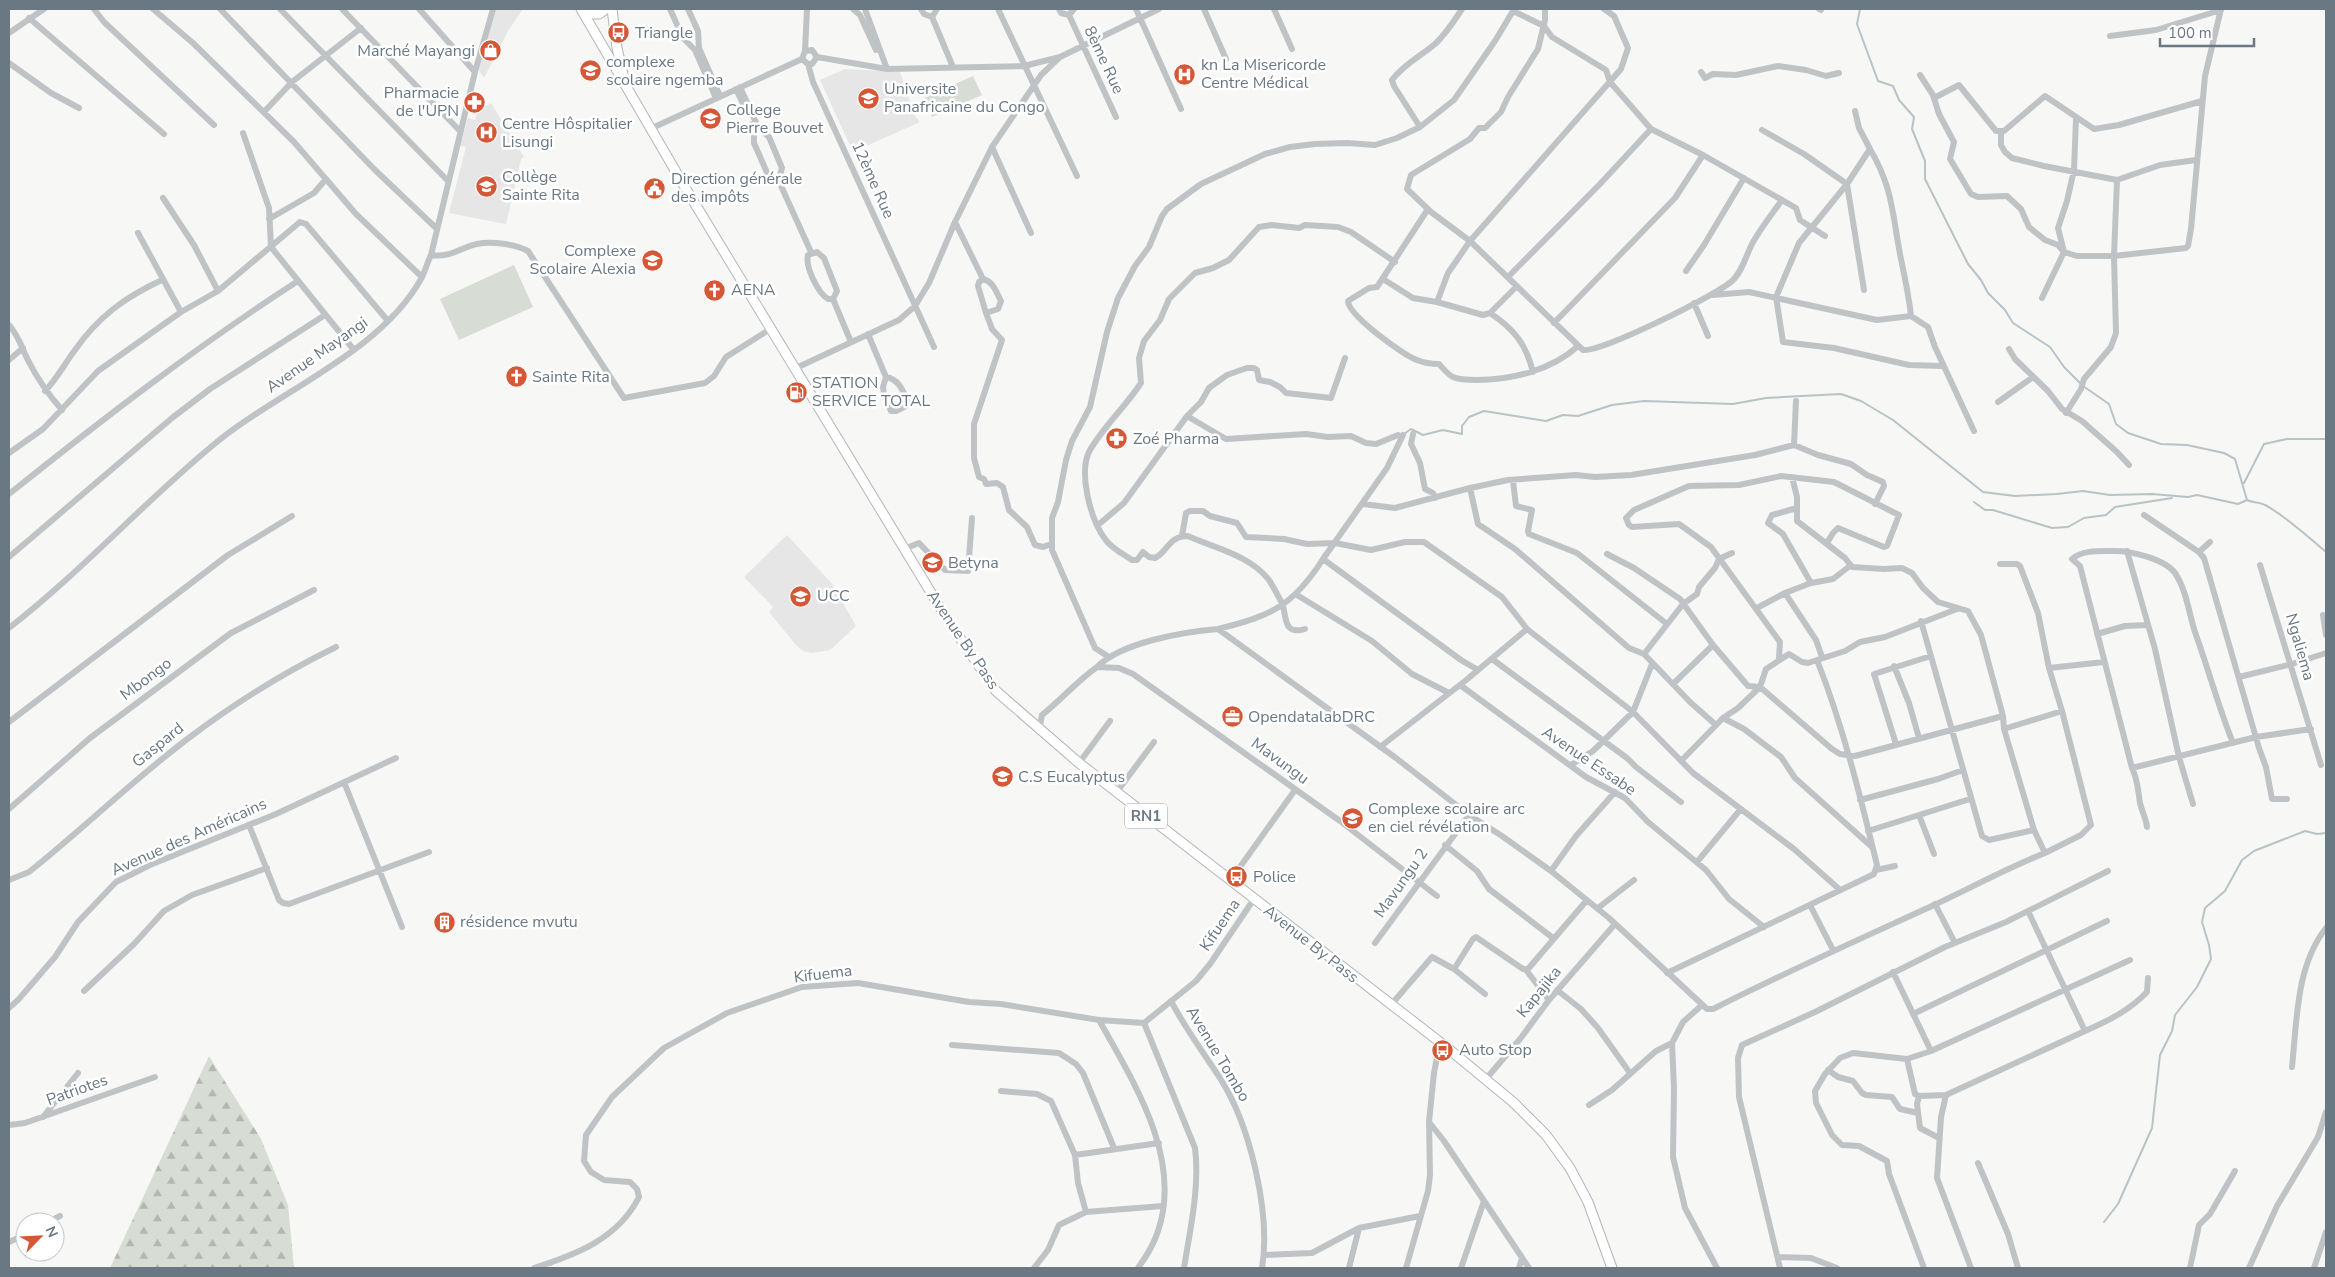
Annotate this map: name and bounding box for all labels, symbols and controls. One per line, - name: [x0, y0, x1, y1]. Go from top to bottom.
- scale bar: [2160, 15, 2254, 47]
- bus stop icon: Triangle: [607, 21, 631, 45]
- place label: Triangle: [635, 22, 693, 44]
- street label: 8ème Rue: [1079, 22, 1129, 98]
- text: 100 m: [2168, 23, 2212, 43]
- shop icon: Marché Mayangi: [479, 39, 503, 63]
- place label: Marché Mayangi: [357, 40, 475, 62]
- place label: complexe scolaire ngemba: [606, 51, 724, 91]
- place label: kn La Misericorde Centre Médical: [1201, 54, 1326, 94]
- school or university icon: complexe scolaire ngemba: [578, 59, 602, 83]
- hospital icon: kn La Misericorde Centre Médical: [1173, 62, 1197, 86]
- place label: Universite Panafricaine du Congo: [884, 78, 1045, 118]
- place label: Pharmacie de l'UPN: [384, 82, 459, 122]
- school or university icon: Universite Panafricaine du Congo: [856, 86, 880, 110]
- pharmacy icon: Pharmacie de l'UPN: [463, 90, 487, 114]
- place label: College Pierre Bouvet: [726, 99, 824, 139]
- school or university icon: College Pierre Bouvet: [698, 107, 722, 131]
- place label: Centre Hôspitalier Lisungi: [502, 113, 633, 153]
- hospital icon: Centre Hôspitalier Lisungi: [474, 121, 498, 145]
- street label: 12ème Rue: [846, 138, 900, 222]
- place label: Collège Sainte Rita: [502, 166, 580, 206]
- place label: Direction générale des impôts: [671, 168, 802, 208]
- school or university icon: Collège Sainte Rita: [474, 174, 498, 198]
- public building icon: Direction générale des impôts: [643, 176, 667, 200]
- place label: Complexe Scolaire Alexia: [529, 240, 636, 280]
- school or university icon: Complexe Scolaire Alexia: [640, 248, 664, 272]
- church icon: AENA: [703, 278, 727, 302]
- place label: AENA: [731, 279, 776, 301]
- street label: Avenue Mayangi: [262, 312, 372, 398]
- church icon: Sainte Rita: [504, 365, 528, 389]
- place label: Sainte Rita: [532, 366, 610, 388]
- place label: STATION SERVICE TOTAL: [812, 372, 931, 412]
- fuel station icon: STATION SERVICE TOTAL: [784, 380, 808, 404]
- pharmacy icon: Zoé Pharma: [1105, 427, 1129, 451]
- place label: Zoé Pharma: [1133, 428, 1219, 450]
- school or university icon: Betyna: [920, 551, 944, 575]
- place label: Betyna: [948, 552, 999, 574]
- school or university icon: UCC: [789, 584, 813, 608]
- place label: UCC: [817, 585, 850, 607]
- street label: Avenue By Pass: [922, 586, 1004, 694]
- street label: Ngaliema: [2280, 611, 2320, 683]
- street label: Mbongo: [116, 652, 176, 706]
- office icon: OpendatalabDRC: [1220, 705, 1244, 729]
- place label: OpendatalabDRC: [1248, 706, 1375, 728]
- street label: Gaspard: [128, 717, 188, 773]
- street label: Avenue Essabe: [1537, 721, 1641, 801]
- street label: Mavungu: [1247, 732, 1313, 790]
- school or university icon: C.S Eucalyptus: [990, 765, 1014, 789]
- place label: C.S Eucalyptus: [1018, 766, 1125, 788]
- street label: Avenue des Américains: [108, 793, 270, 881]
- place label: Complexe scolaire arc en ciel révélation: [1368, 798, 1525, 838]
- road number: RN1: [1125, 804, 1167, 828]
- school or university icon: Complexe scolaire arc en ciel révélation: [1340, 806, 1364, 830]
- street label: Mavungu 2: [1369, 844, 1433, 922]
- bus stop icon: Police: [1225, 865, 1249, 889]
- place label: Police: [1253, 866, 1296, 888]
- street label: Kifuema: [1194, 895, 1246, 955]
- street label: Avenue By Pass: [1259, 900, 1363, 988]
- building icon: résidence mvutu: [432, 910, 456, 934]
- place label: résidence mvutu: [460, 911, 578, 933]
- street label: Kifuema: [793, 960, 853, 988]
- street label: Kapajika: [1512, 962, 1566, 1022]
- street label: Avenue Tombo: [1181, 1002, 1255, 1106]
- bus stop icon: Auto Stop: [1431, 1038, 1455, 1062]
- place label: Auto Stop: [1459, 1039, 1532, 1061]
- street label: Patriotes: [43, 1069, 111, 1111]
- north arrow: [15, 1212, 65, 1262]
- text: N: [41, 1223, 62, 1241]

